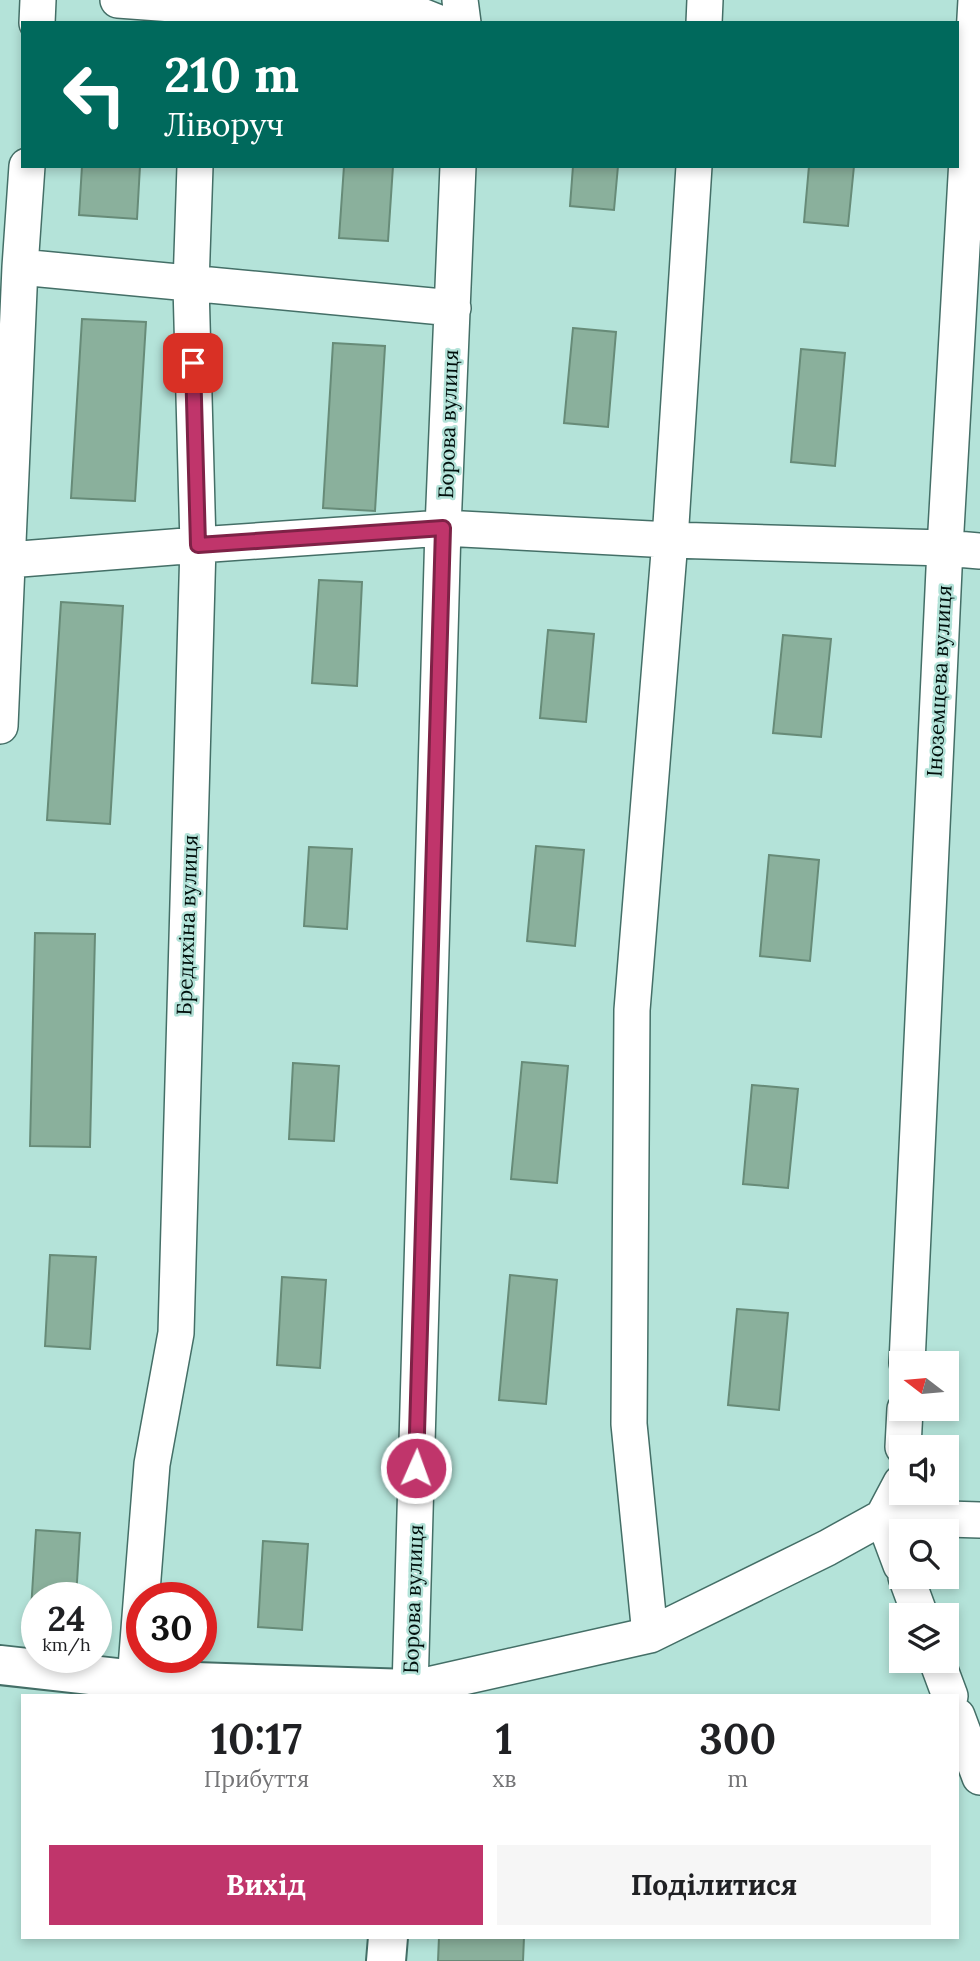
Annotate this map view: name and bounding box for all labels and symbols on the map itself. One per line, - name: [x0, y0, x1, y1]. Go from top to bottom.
- pin: [163, 333, 223, 393]
- street label: Борова вулиця: [432, 349, 464, 499]
- street label: Іноземцева вулиця: [920, 584, 958, 778]
- street label: Бредихіна вулиця: [170, 834, 204, 1016]
- north arrow: [889, 1351, 959, 1421]
- position arrow: [379, 1431, 453, 1505]
- street label: Борова вулиця: [397, 1524, 429, 1674]
- speed limit sign: 30: [126, 1582, 217, 1673]

